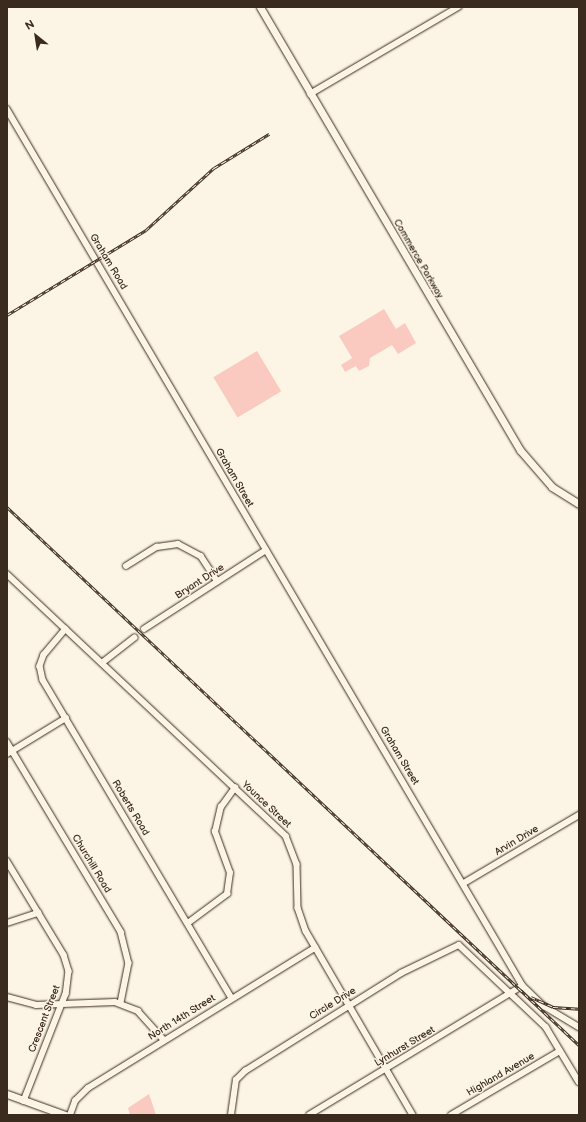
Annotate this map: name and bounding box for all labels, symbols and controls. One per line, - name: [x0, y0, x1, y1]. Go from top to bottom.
- north arrow: [16, 16, 56, 56]
- text: N: [23, 17, 37, 33]
- street label: Commerce Parkway: [390, 217, 446, 301]
- street label: Graham Road: [87, 232, 129, 292]
- street label: Graham Street: [212, 446, 256, 510]
- street label: Bryant Drive: [173, 562, 227, 602]
- street label: Graham Street: [377, 725, 421, 787]
- street label: Roberts Road: [109, 778, 151, 838]
- street label: Younce Street: [239, 779, 293, 831]
- street label: Arvin Drive: [493, 823, 541, 859]
- street label: Churchill Road: [69, 833, 113, 895]
- street label: Crescent Street: [27, 983, 63, 1055]
- street label: Circle Drive: [308, 985, 358, 1023]
- street label: North 14th Street: [146, 993, 218, 1043]
- street label: Lynhurst Street: [373, 1024, 437, 1070]
- street label: Highland Avenue: [465, 1051, 537, 1099]

